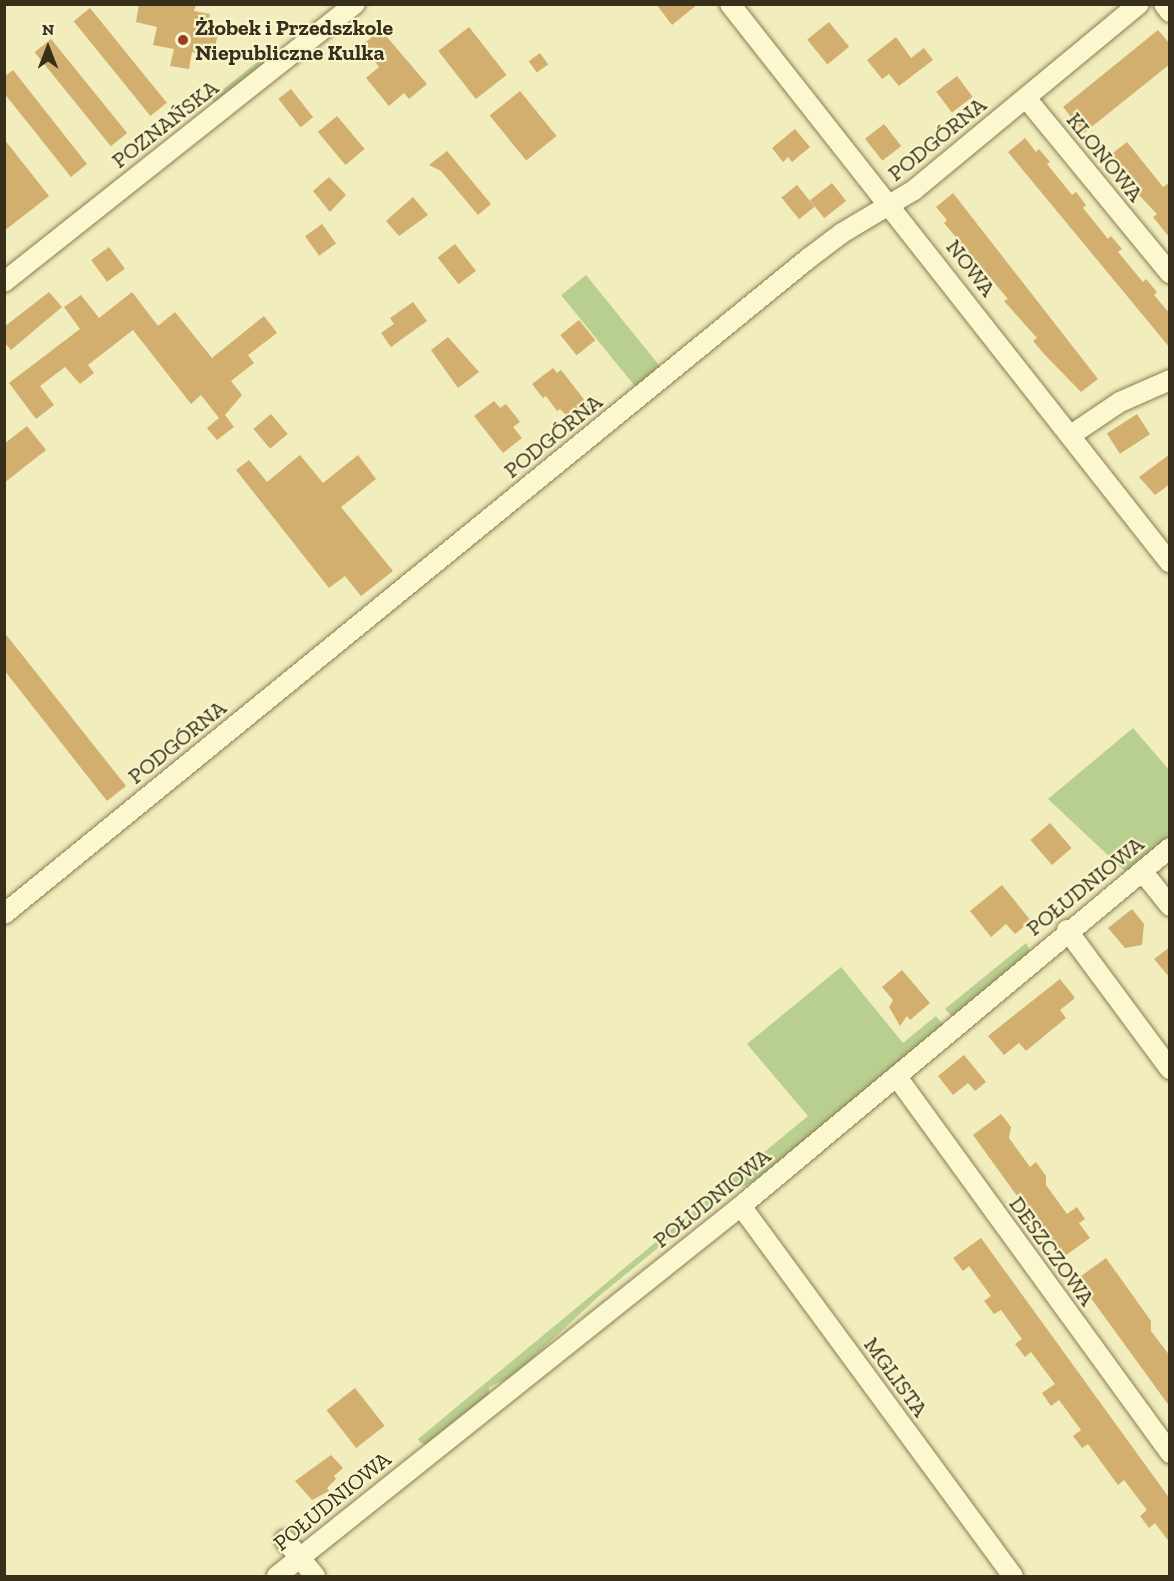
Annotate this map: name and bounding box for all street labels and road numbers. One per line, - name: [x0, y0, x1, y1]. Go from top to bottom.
- street label: POZNAŃSKA: [107, 74, 223, 174]
- street label: PODGÓRNA: [883, 91, 991, 187]
- street label: KLONOWA: [1061, 107, 1149, 207]
- street label: NOWA: [941, 234, 1001, 302]
- street label: PODGÓRNA: [499, 388, 607, 484]
- street label: PODGÓRNA: [123, 694, 231, 790]
- street label: POŁUDNIOWA: [1021, 831, 1149, 941]
- street label: POŁUDNIOWA: [648, 1143, 776, 1253]
- street label: DESZCZOWA: [1004, 1191, 1100, 1311]
- street label: MGLISTA: [858, 1332, 934, 1422]
- street label: POŁUDNIOWA: [268, 1446, 396, 1556]

